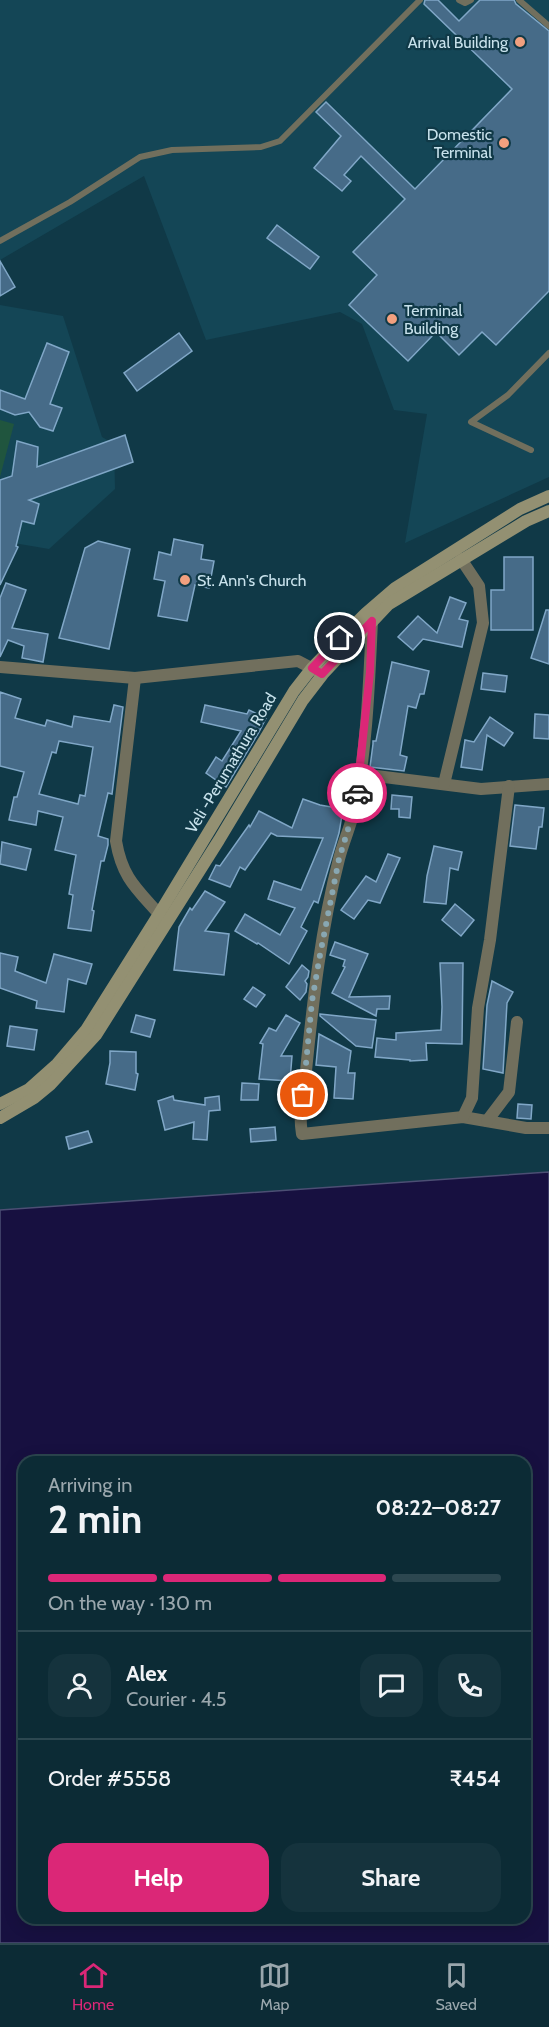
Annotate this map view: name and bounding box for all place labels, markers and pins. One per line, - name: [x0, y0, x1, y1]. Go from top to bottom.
- place label: Arrival Building: [408, 33, 509, 52]
- marker: Arrival Building: [513, 35, 527, 49]
- place label: Domestic Terminal: [427, 125, 492, 162]
- marker: Domestic Terminal: [497, 136, 511, 150]
- place label: Terminal Building: [404, 301, 463, 338]
- marker: Terminal Building: [385, 312, 399, 326]
- place label: St. Ann's Church: [197, 571, 306, 590]
- marker: St. Ann's Church: [178, 573, 192, 587]
- pin: [314, 612, 365, 663]
- pin: [277, 1069, 328, 1120]

